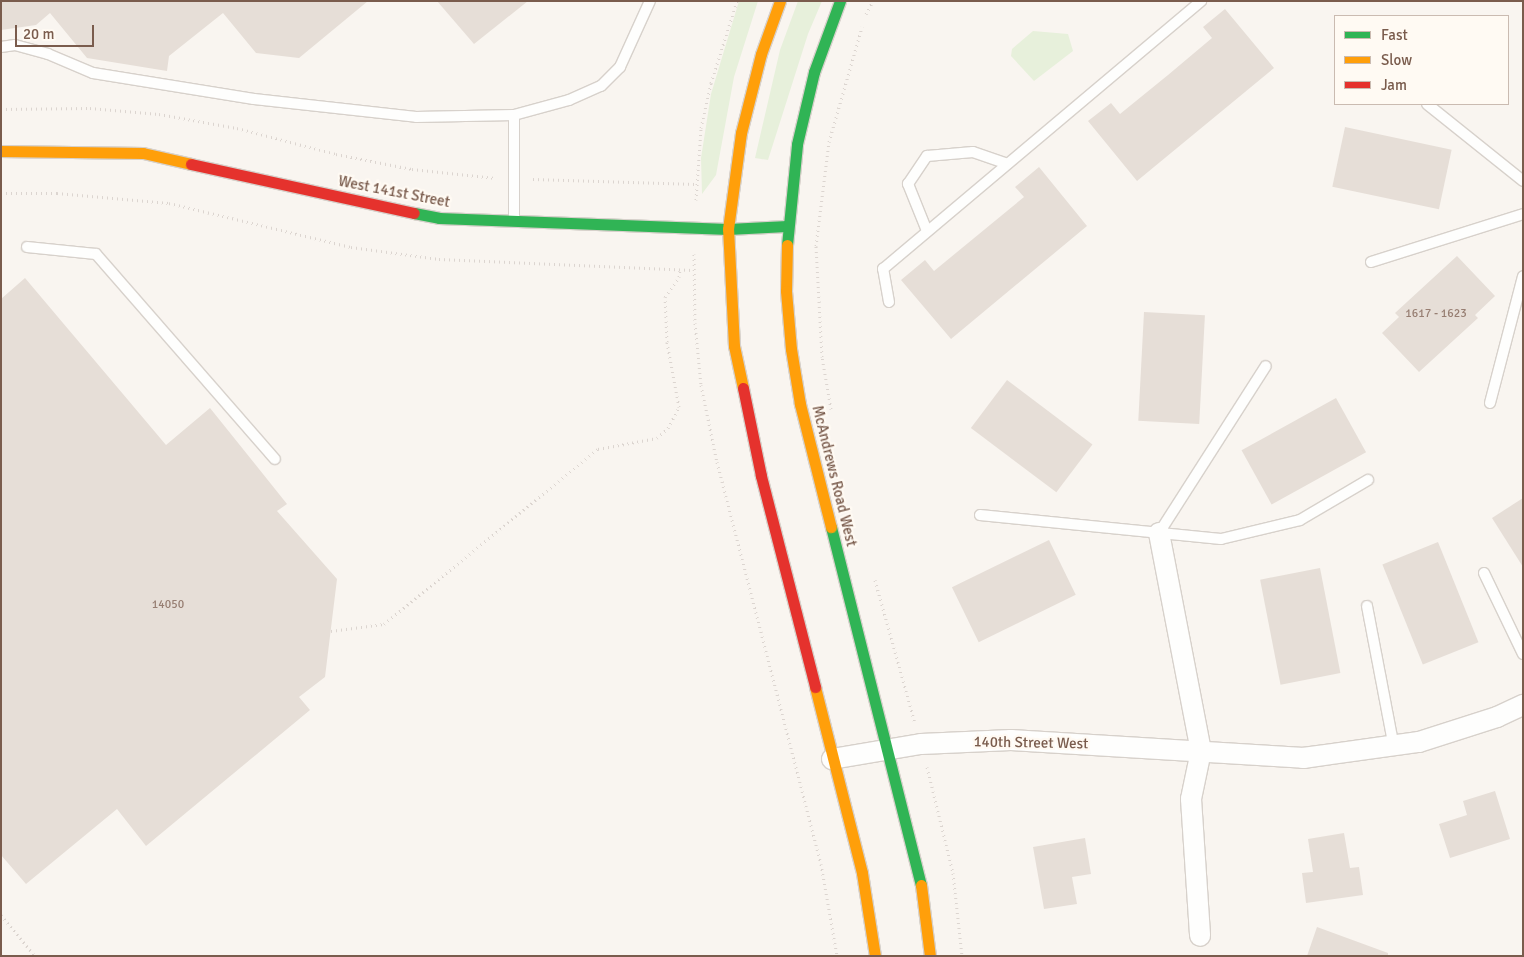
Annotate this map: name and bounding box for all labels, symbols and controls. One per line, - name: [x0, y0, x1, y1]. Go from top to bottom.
- scale bar: [18, 15, 96, 47]
- legend: [1334, 15, 1509, 105]
- text: 20 m: [23, 25, 54, 43]
- text: Fast: [1381, 26, 1408, 44]
- text: Slow: [1381, 51, 1412, 69]
- text: Jam: [1381, 76, 1407, 94]
- street label: West 141st Street: [337, 172, 451, 212]
- house number: 1617 - 1623: [1405, 307, 1467, 321]
- street label: McAndrews Road West: [808, 404, 860, 548]
- house number: 14050: [152, 598, 184, 612]
- street label: 140th Street West: [973, 733, 1089, 753]

